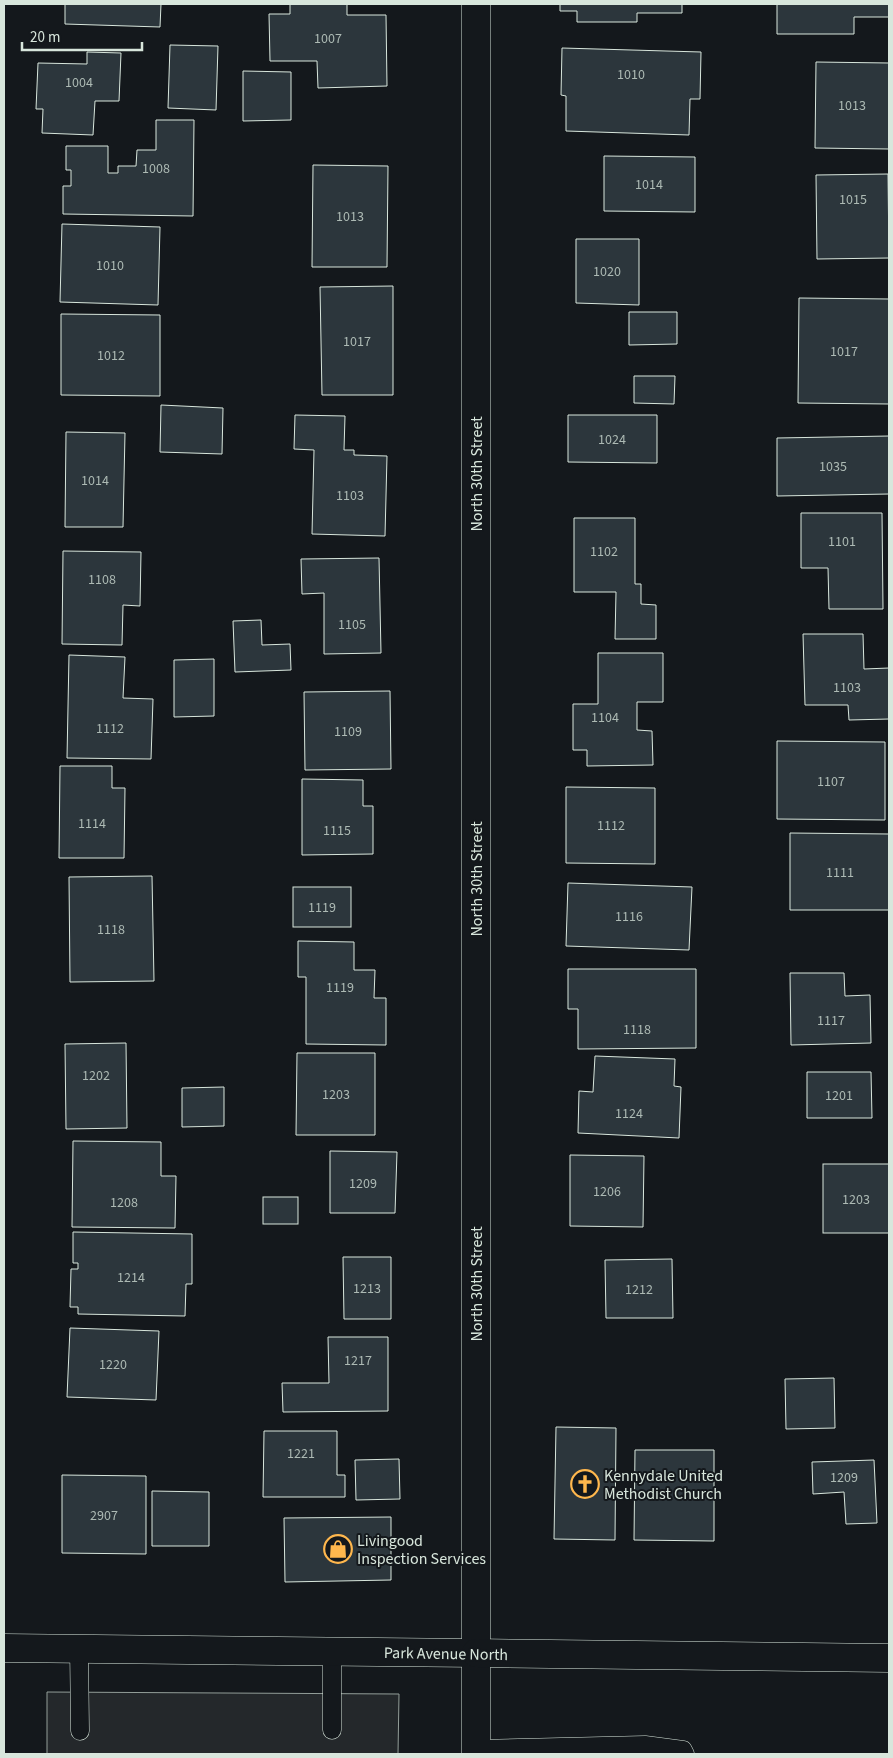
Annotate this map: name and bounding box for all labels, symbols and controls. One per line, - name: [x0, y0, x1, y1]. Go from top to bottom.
- scale bar: [22, 20, 142, 52]
- text: 20 m: [30, 27, 60, 48]
- house number: 1007: [314, 29, 342, 49]
- house number: 1010: [617, 65, 645, 85]
- house number: 1004: [65, 73, 93, 93]
- house number: 1013: [838, 96, 866, 116]
- house number: 1008: [142, 159, 170, 179]
- house number: 1014: [635, 175, 663, 195]
- house number: 1015: [839, 190, 867, 210]
- house number: 1013: [336, 207, 364, 227]
- house number: 1010: [96, 256, 124, 276]
- house number: 1020: [593, 262, 621, 282]
- house number: 1017: [343, 332, 371, 352]
- house number: 1017: [830, 342, 858, 362]
- house number: 1012: [97, 346, 125, 366]
- street label: North 30th Street: [466, 416, 488, 532]
- house number: 1024: [598, 430, 626, 450]
- house number: 1035: [819, 457, 847, 477]
- house number: 1014: [81, 471, 109, 491]
- house number: 1103: [336, 486, 364, 506]
- house number: 1101: [828, 532, 856, 552]
- house number: 1102: [590, 542, 618, 562]
- house number: 1108: [88, 570, 116, 590]
- house number: 1105: [338, 615, 366, 635]
- house number: 1103: [833, 678, 861, 698]
- house number: 1104: [591, 708, 619, 728]
- house number: 1112: [96, 719, 124, 739]
- house number: 1109: [334, 722, 362, 742]
- house number: 1107: [817, 772, 845, 792]
- house number: 1114: [78, 814, 106, 834]
- house number: 1112: [597, 816, 625, 836]
- house number: 1115: [323, 821, 351, 841]
- street label: North 30th Street: [466, 821, 488, 937]
- house number: 1111: [826, 863, 854, 883]
- house number: 1119: [308, 898, 336, 918]
- house number: 1116: [615, 907, 643, 927]
- house number: 1118: [97, 920, 125, 940]
- house number: 1119: [326, 978, 354, 998]
- house number: 1117: [817, 1011, 845, 1031]
- house number: 1118: [623, 1020, 651, 1040]
- house number: 1202: [82, 1066, 110, 1086]
- house number: 1203: [322, 1085, 350, 1105]
- house number: 1201: [825, 1086, 853, 1106]
- house number: 1124: [615, 1104, 643, 1124]
- house number: 1209: [349, 1174, 377, 1194]
- house number: 1206: [593, 1182, 621, 1202]
- house number: 1203: [842, 1190, 870, 1210]
- house number: 1208: [110, 1193, 138, 1213]
- street label: North 30th Street: [466, 1226, 488, 1342]
- house number: 1214: [117, 1268, 145, 1288]
- house number: 1213: [353, 1279, 381, 1299]
- house number: 1212: [625, 1280, 653, 1300]
- house number: 1217: [344, 1351, 372, 1371]
- house number: 1220: [99, 1355, 127, 1375]
- house number: 1221: [287, 1444, 315, 1464]
- place label: Kennydale United Methodist Church: [604, 1465, 723, 1505]
- house number: 1209: [830, 1468, 858, 1488]
- church icon: Kennydale United Methodist Church: [570, 1469, 600, 1499]
- house number: 2907: [90, 1506, 118, 1526]
- place label: Livingood Inspection Services: [357, 1530, 486, 1570]
- shop icon: Livingood Inspection Services: [323, 1534, 353, 1564]
- street label: Park Avenue North: [384, 1642, 508, 1666]

